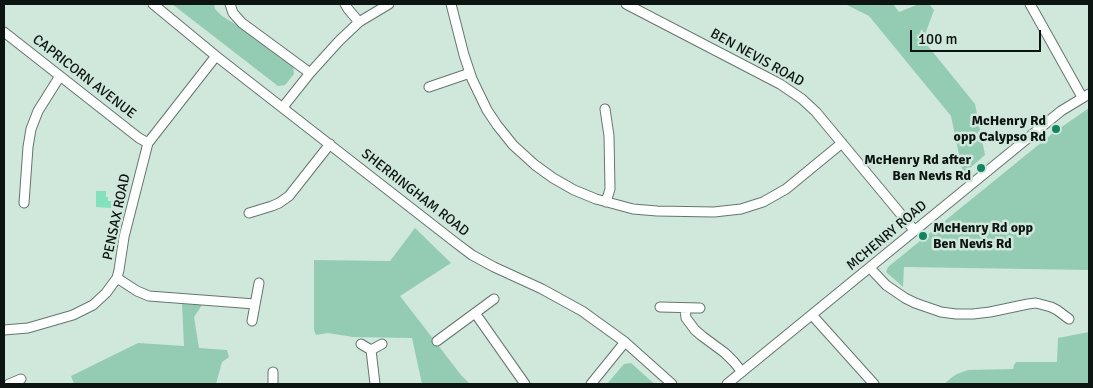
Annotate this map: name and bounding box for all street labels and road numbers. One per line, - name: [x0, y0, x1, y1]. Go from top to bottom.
- street label: BEN NEVIS ROAD: [707, 25, 807, 91]
- street label: CAPRICORN AVENUE: [29, 31, 139, 123]
- street label: SHERRINGHAM ROAD: [358, 146, 472, 240]
- street label: PENSAX ROAD: [100, 172, 134, 262]
- street label: MCHENRY ROAD: [843, 198, 931, 274]

